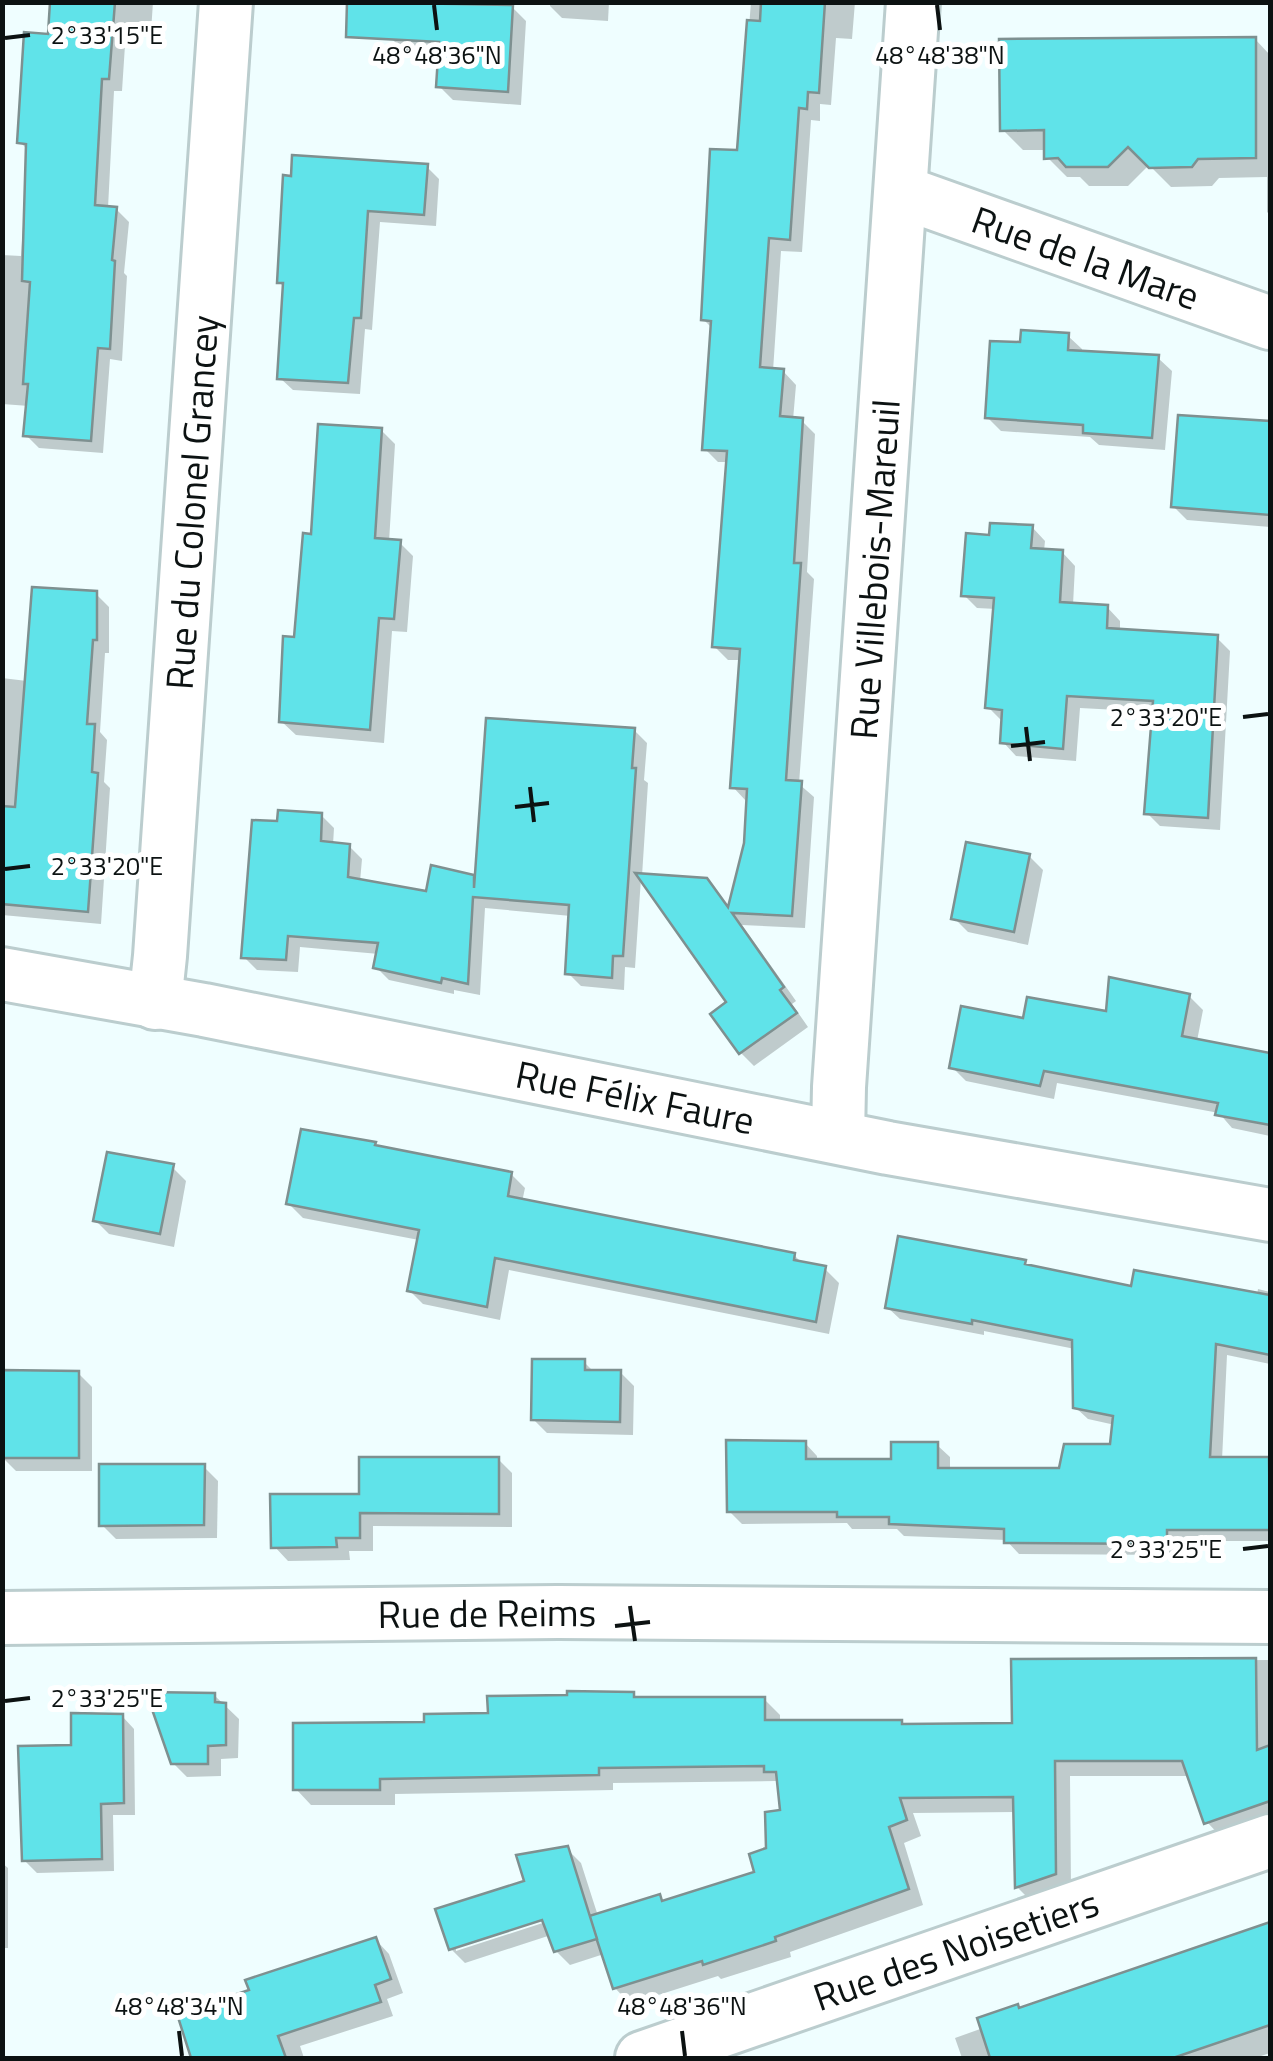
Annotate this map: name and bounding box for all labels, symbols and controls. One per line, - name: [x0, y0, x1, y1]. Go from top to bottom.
- text: 2°33'15"E: [51, 16, 163, 54]
- text: 48°48'36"N: [372, 36, 502, 74]
- text: 48°48'38"N: [875, 36, 1005, 74]
- street label: Rue de la Mare: [964, 190, 1207, 325]
- street label: Rue du Colonel Grancey: [150, 313, 233, 692]
- street label: Rue Villebois-Mareuil: [834, 397, 915, 741]
- text: 2°33'20"E: [1110, 698, 1222, 736]
- text: 2°33'20"E: [51, 847, 163, 885]
- street label: Rue Félix Faure: [511, 1045, 760, 1149]
- text: 2°33'25"E: [1110, 1530, 1222, 1568]
- street label: Rue de Reims: [377, 1583, 597, 1643]
- text: 2°33'25"E: [51, 1679, 163, 1717]
- street label: Rue des Noisetiers: [805, 1873, 1106, 2026]
- text: 48°48'34"N: [114, 1987, 244, 2025]
- text: 48°48'36"N: [617, 1987, 747, 2025]

